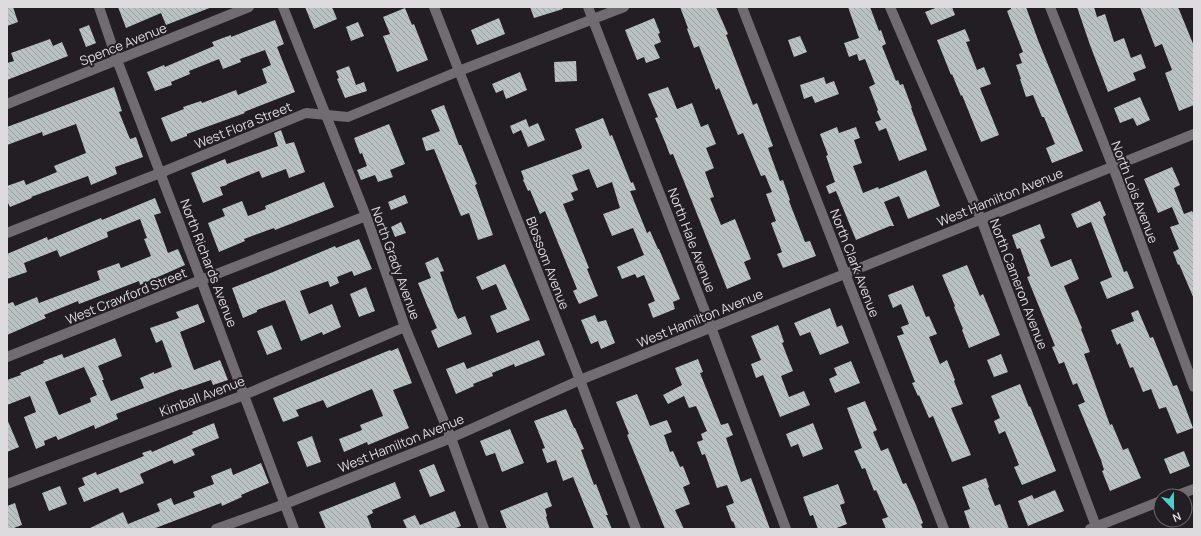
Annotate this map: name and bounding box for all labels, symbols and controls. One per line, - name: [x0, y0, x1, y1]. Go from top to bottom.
- street label: Spence Avenue: [77, 18, 170, 70]
- street label: West Flora Street: [192, 97, 294, 153]
- street label: North Lois Avenue: [1107, 138, 1163, 246]
- street label: West Hamilton Avenue: [934, 163, 1066, 230]
- street label: North Hale Avenue: [664, 185, 720, 295]
- street label: North Richards Avenue: [176, 196, 242, 330]
- street label: North Grady Avenue: [367, 204, 425, 322]
- street label: North Clark Avenue: [826, 206, 884, 320]
- street label: Blossom Avenue: [522, 214, 574, 312]
- street label: North Cameron Avenue: [986, 216, 1052, 352]
- street label: West Crawford Street: [63, 263, 189, 329]
- street label: West Hamilton Avenue: [634, 284, 766, 351]
- street label: Kimball Avenue: [157, 371, 248, 421]
- street label: West Hamilton Avenue: [335, 409, 467, 476]
- north arrow: [1153, 488, 1193, 528]
- text: N: [1170, 509, 1183, 526]

